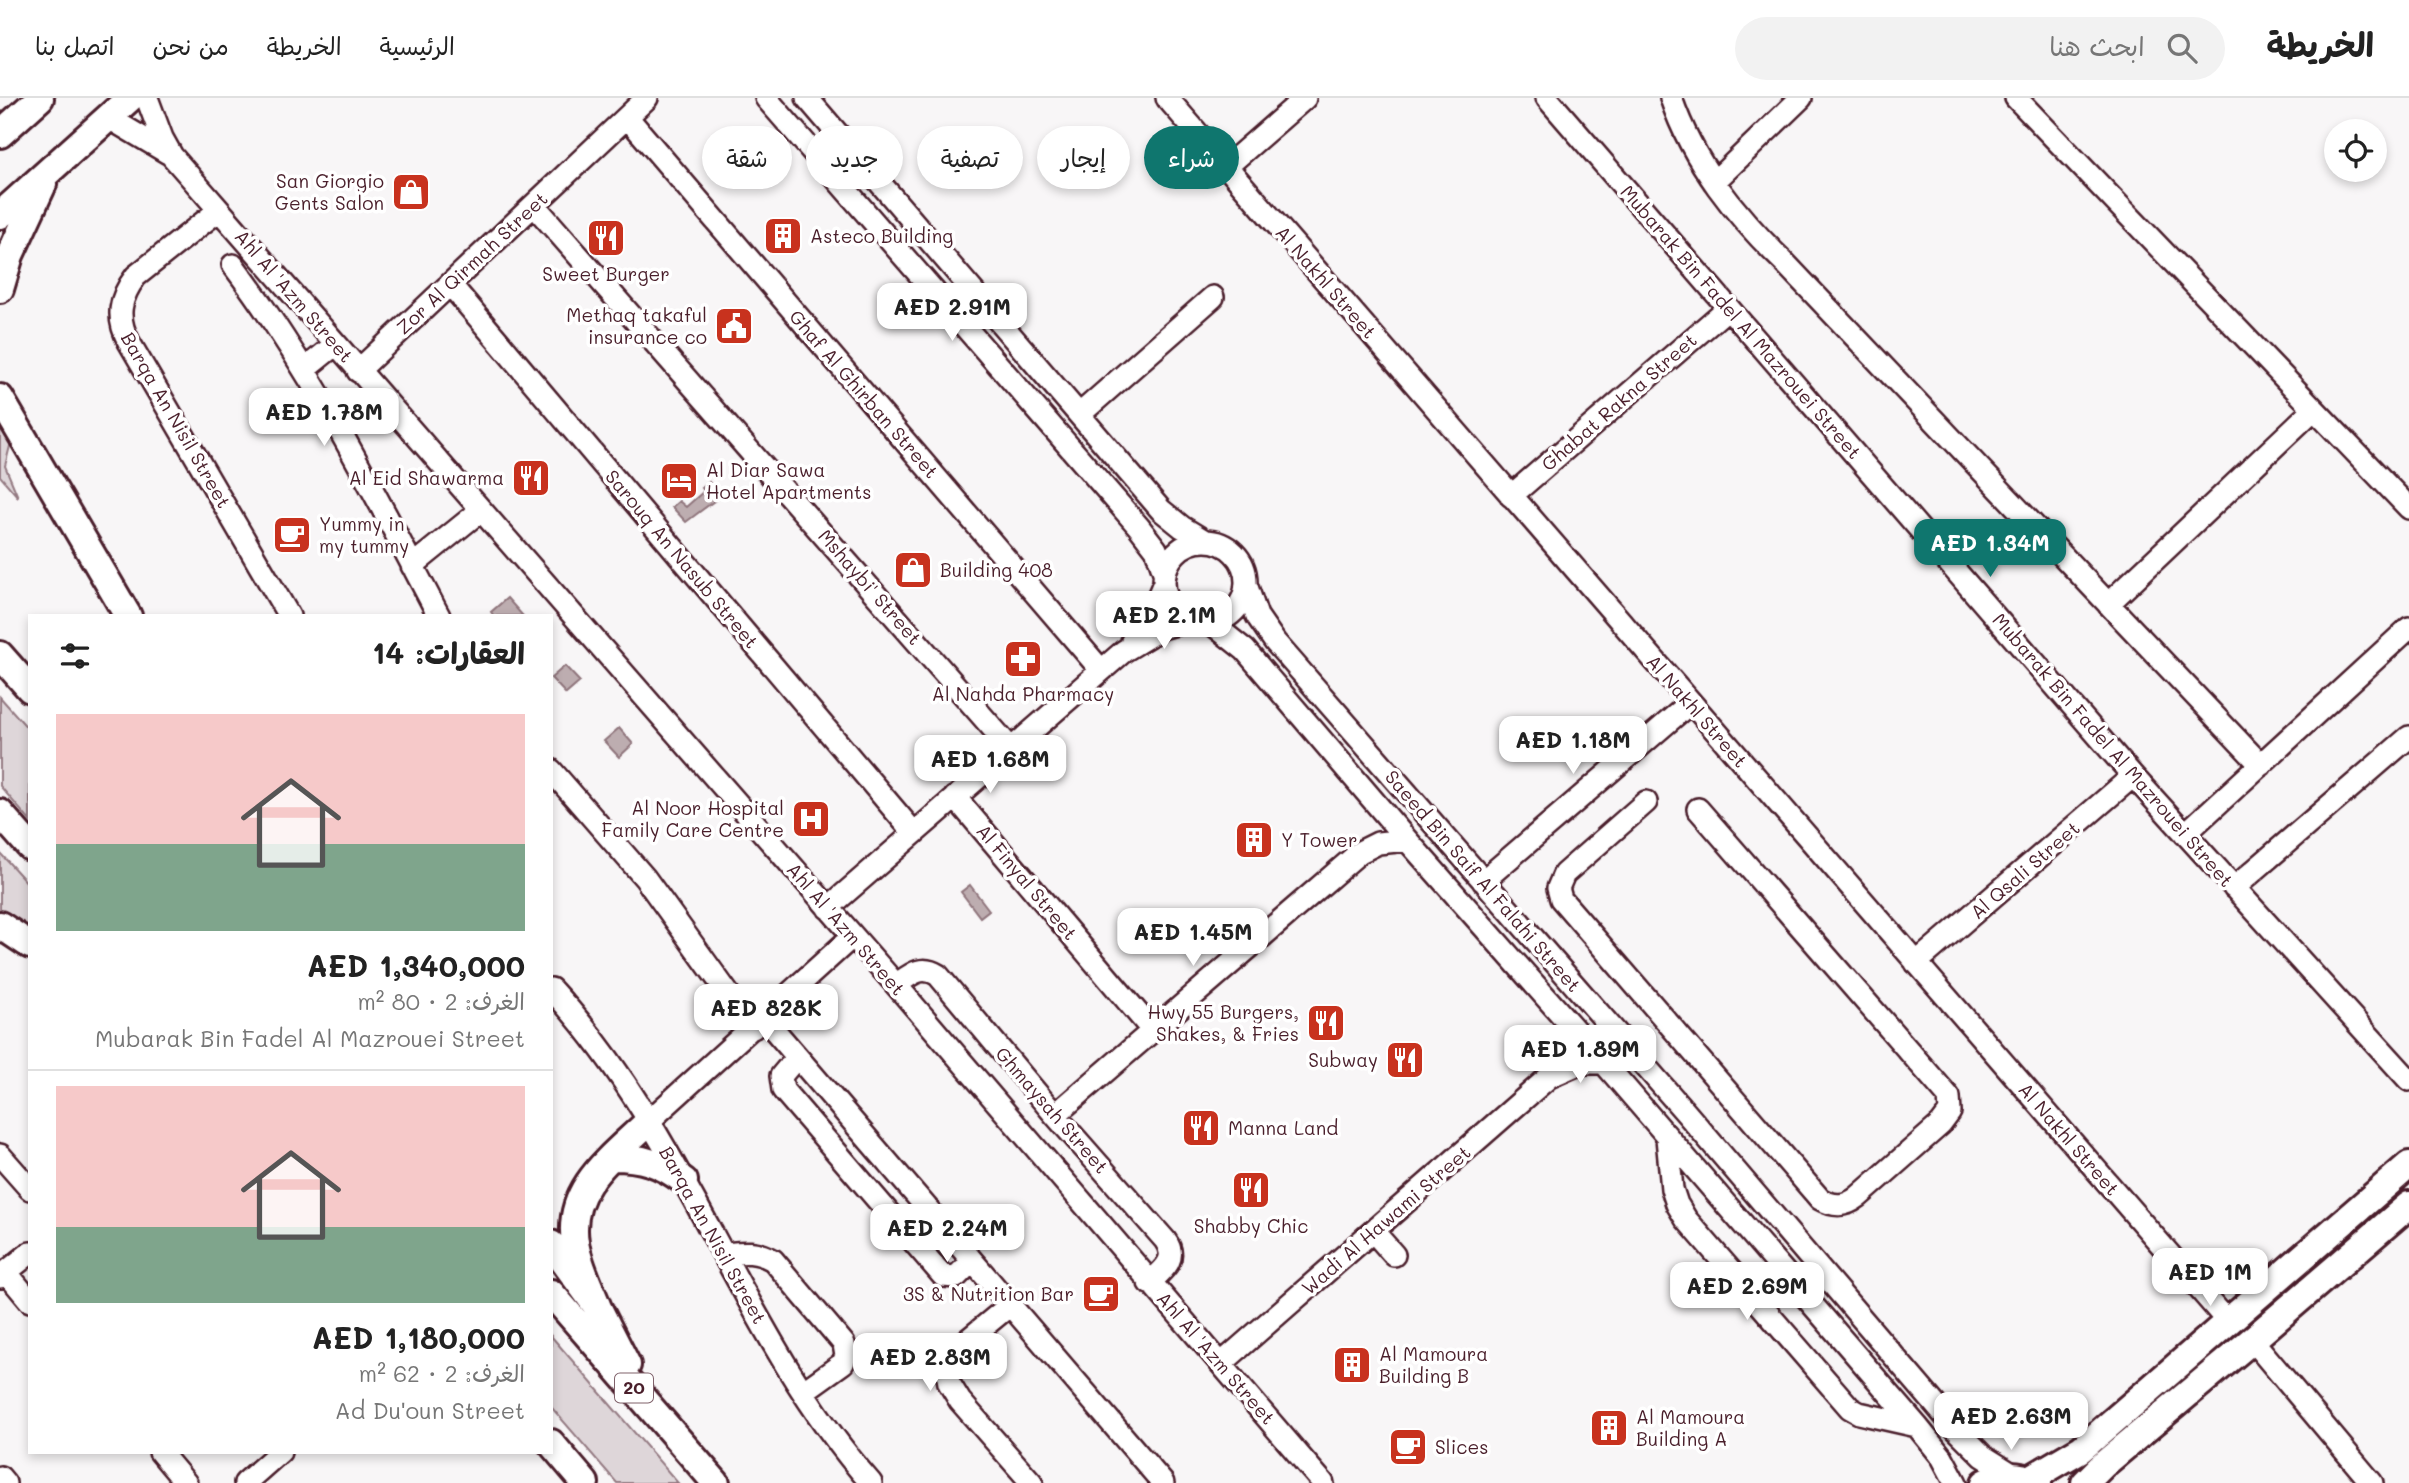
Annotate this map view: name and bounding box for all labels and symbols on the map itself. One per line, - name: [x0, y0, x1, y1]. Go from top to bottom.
- place label: San Giorgio Gents Salon: [275, 168, 384, 215]
- shop icon: San Giorgio Gents Salon: [390, 171, 432, 213]
- street label: Mubarak Bin Fadel Al Mazrouei Street: [1615, 179, 1867, 464]
- street label: Zor Al Qirmah Street: [391, 186, 553, 339]
- building icon: Asteco Building: [762, 215, 804, 257]
- restaurant icon: Sweet Burger: [585, 217, 627, 259]
- street label: Al Nakhl Street: [1270, 220, 1382, 343]
- place label: Asteco Building: [810, 223, 953, 248]
- street label: Ahl Al 'Azm Street: [230, 224, 359, 367]
- place label: Sweet Burger: [542, 261, 670, 286]
- pin: AED 2.91M: [872, 284, 1032, 343]
- place label: Methaq takaful insurance co: [566, 302, 707, 349]
- street label: Ghaf Al Ghirban Street: [784, 304, 944, 483]
- public building icon: Methaq takaful insurance co: [713, 305, 755, 347]
- street label: Barqa An Nisil Street: [116, 327, 237, 512]
- street label: Ghabat Rakna Street: [1536, 327, 1702, 476]
- pin: AED 1.78M: [244, 388, 404, 448]
- restaurant icon: Al Eid Shawarma: [510, 457, 552, 499]
- place label: Al Diar Sawa Hotel Apartments: [706, 457, 871, 504]
- hotel icon: Al Diar Sawa Hotel Apartments: [658, 460, 700, 502]
- street label: Sarouq An Nasub Street: [600, 464, 765, 653]
- place label: Al Eid Shawarma: [349, 465, 504, 490]
- place label: Yummy in my tummy: [319, 511, 409, 558]
- cafe icon: Yummy in my tummy: [271, 514, 313, 556]
- pin: AED 1.34M: [1910, 519, 2070, 579]
- street label: Mshaybi' Street: [813, 524, 928, 650]
- shop icon: Building 408: [892, 549, 934, 591]
- place label: Building 408: [940, 557, 1053, 582]
- pin: AED 2.1M: [1092, 592, 1236, 651]
- street label: Mubarak Bin Fadel Al Mazrouei Street: [1987, 607, 2239, 892]
- pharmacy icon: Al Nahda Pharmacy: [1002, 638, 1044, 680]
- street label: Al Nakhl Street: [1641, 649, 1753, 772]
- place label: Al Nahda Pharmacy: [932, 681, 1114, 706]
- pin: AED 1.18M: [1493, 716, 1653, 776]
- pin: AED 1.68M: [910, 736, 1070, 795]
- street label: Saeed Bin Saif Al Falahi Street: [1380, 764, 1587, 997]
- place label: Al Noor Hospital Family Care Centre: [602, 795, 784, 842]
- hospital icon: Al Noor Hospital Family Care Centre: [790, 798, 832, 840]
- street label: Al Qsali Street: [1965, 815, 2085, 924]
- street label: Al Finyal Street: [972, 818, 1083, 945]
- building icon: Y Tower: [1233, 819, 1275, 861]
- place label: Y Tower: [1281, 827, 1357, 852]
- street label: Ahl Al 'Azm Street: [782, 857, 911, 1000]
- pin: AED 1.45M: [1113, 908, 1273, 968]
- pin: AED 828K: [694, 984, 838, 1044]
- place label: Hwy 55 Burgers, Shakes, & Fries: [1147, 999, 1299, 1046]
- restaurant icon: Hwy 55 Burgers, Shakes, & Fries: [1305, 1002, 1347, 1044]
- pin: AED 1.89M: [1500, 1026, 1660, 1085]
- restaurant icon: Subway: [1384, 1039, 1426, 1081]
- street label: Ghmaysah Street: [990, 1041, 1114, 1178]
- place label: Subway: [1308, 1047, 1378, 1072]
- street label: Al Nakhl Street: [2013, 1077, 2125, 1200]
- restaurant icon: Manna Land: [1180, 1107, 1222, 1149]
- place label: Manna Land: [1228, 1115, 1338, 1140]
- street label: Wadi Al Hawami Street: [1296, 1139, 1475, 1300]
- street label: Barqa An Nisil Street: [654, 1142, 773, 1328]
- restaurant icon: Shabby Chic: [1230, 1169, 1272, 1211]
- pin: AED 2.24M: [867, 1204, 1027, 1264]
- place label: Shabby Chic: [1194, 1213, 1308, 1238]
- pin: AED 1M: [2153, 1248, 2267, 1308]
- pin: AED 2.69M: [1667, 1262, 1827, 1322]
- cafe icon: 3S & Nutrition Bar: [1080, 1273, 1122, 1315]
- place label: 3S & Nutrition Bar: [903, 1281, 1074, 1306]
- street label: Ahl Al 'Azm Street: [1152, 1286, 1281, 1429]
- pin: AED 2.83M: [850, 1334, 1010, 1393]
- place label: Al Mamoura Building B: [1379, 1341, 1488, 1388]
- building icon: Al Mamoura Building B: [1331, 1344, 1373, 1386]
- road number: 20: [615, 1373, 653, 1402]
- pin: AED 2.63M: [1931, 1392, 2091, 1452]
- place label: Al Mamoura Building A: [1636, 1404, 1745, 1451]
- building icon: Al Mamoura Building A: [1588, 1407, 1630, 1449]
- cafe icon: Slices: [1387, 1426, 1429, 1468]
- place label: Slices: [1435, 1434, 1488, 1459]

